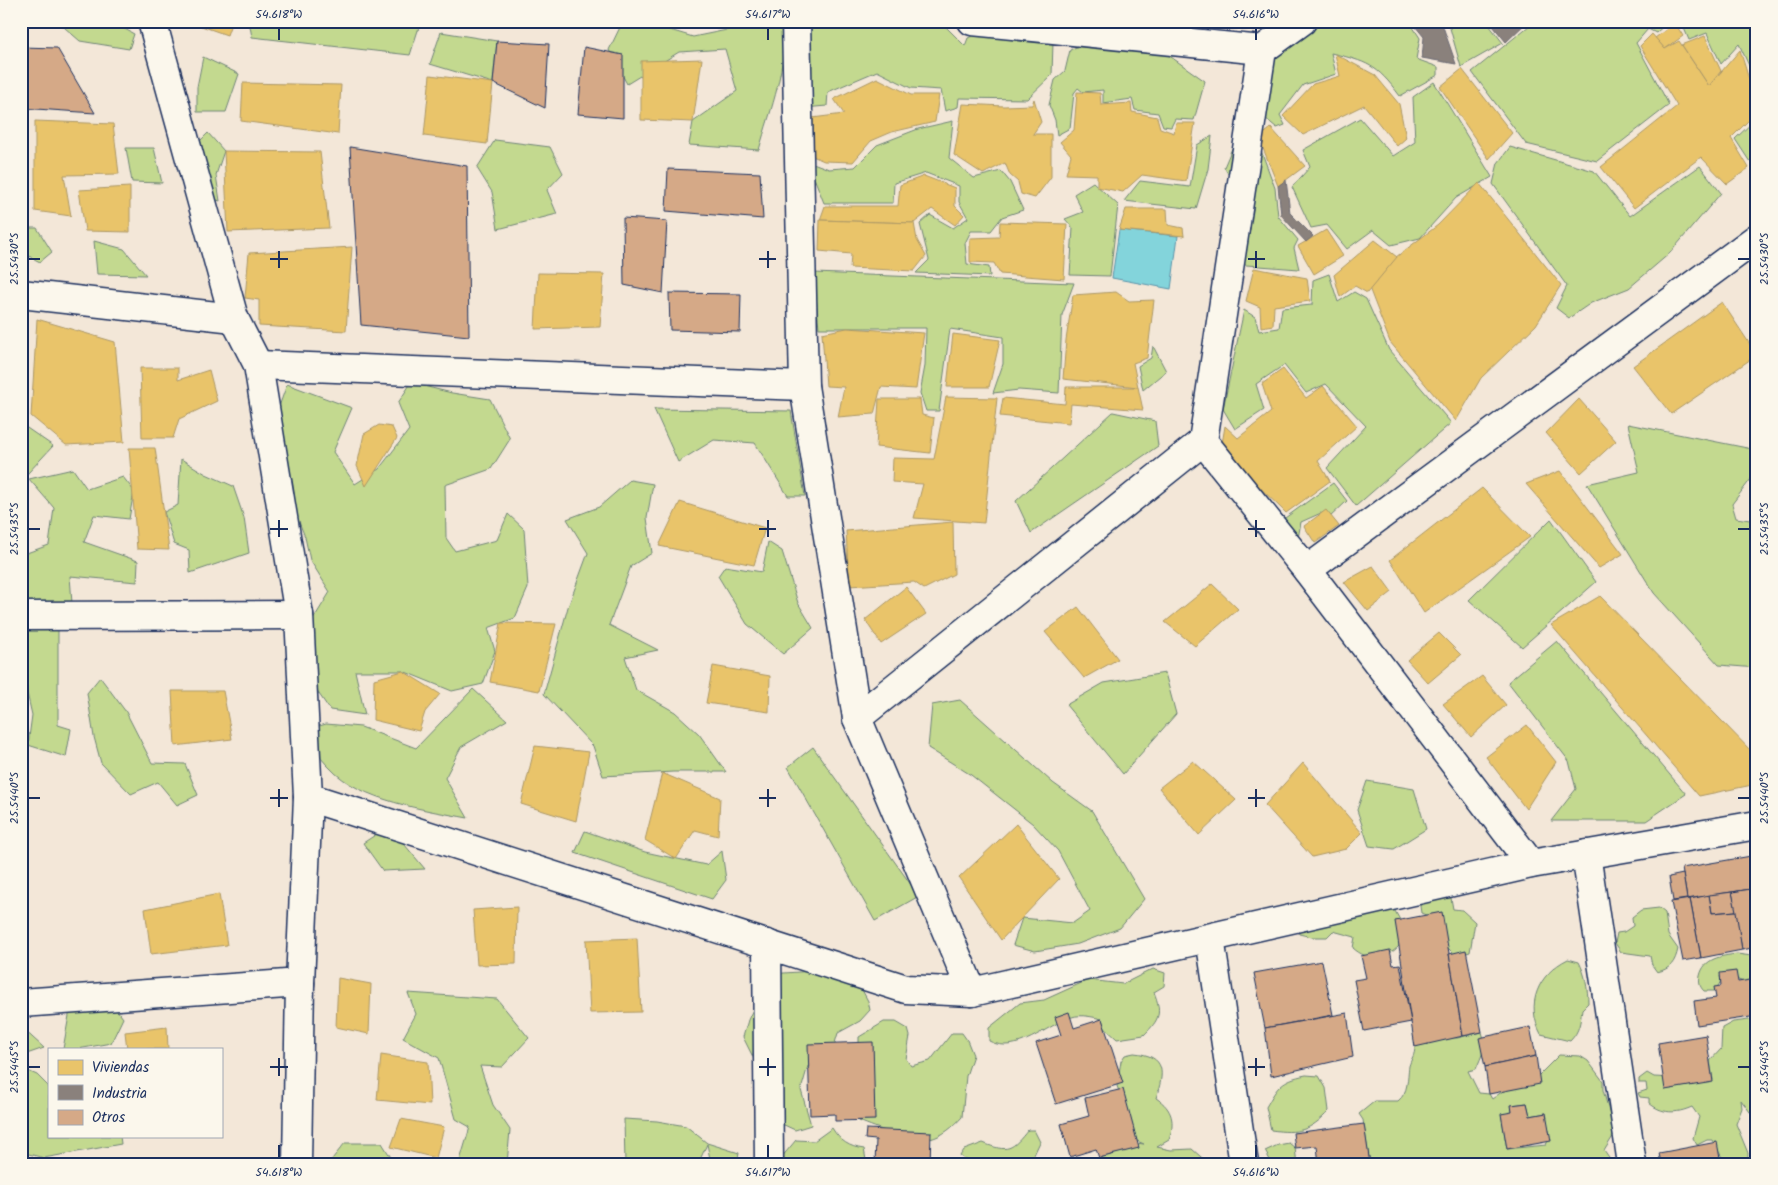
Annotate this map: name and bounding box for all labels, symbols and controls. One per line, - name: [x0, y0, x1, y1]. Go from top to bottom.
- text: 54.618°W: [255, 5, 303, 24]
- text: 54.617°W: [745, 5, 791, 24]
- text: 54.616°W: [1233, 5, 1279, 24]
- text: 25.5430°S: [5, 232, 24, 285]
- text: 25.5430°S: [1755, 232, 1774, 285]
- text: 25.5435°S: [5, 502, 24, 556]
- text: 25.5435°S: [1755, 502, 1774, 556]
- text: 25.5440°S: [5, 771, 24, 824]
- text: 25.5440°S: [1755, 771, 1774, 824]
- text: 25.5445°S: [5, 1040, 24, 1093]
- text: 25.5445°S: [1755, 1040, 1774, 1093]
- legend: [48, 1048, 222, 1138]
- text: Viviendas: [92, 1056, 150, 1080]
- text: Industria: [92, 1082, 147, 1106]
- text: Otros: [92, 1106, 126, 1130]
- text: 54.618°W: [255, 1163, 303, 1182]
- text: 54.617°W: [745, 1163, 791, 1182]
- text: 54.616°W: [1233, 1163, 1279, 1182]

